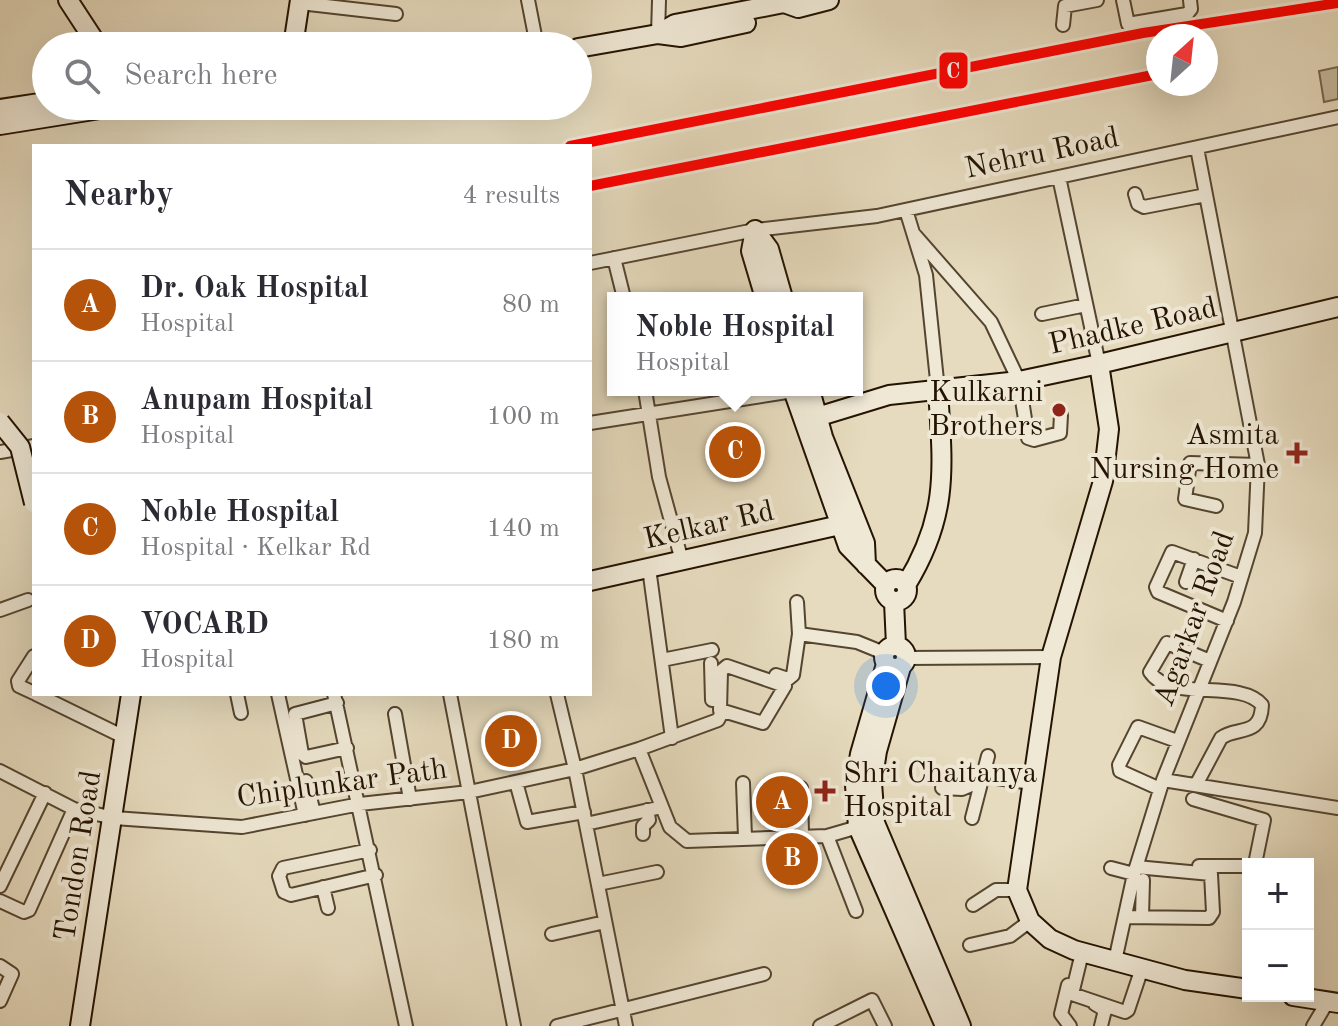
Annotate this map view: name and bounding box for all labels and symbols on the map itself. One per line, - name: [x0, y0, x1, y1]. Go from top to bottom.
- north arrow: [1146, 24, 1218, 96]
- line badge: C: [938, 51, 969, 90]
- text: C: [946, 61, 960, 83]
- street label: Nehru Road: [962, 123, 1122, 185]
- street label: Phadke Road: [1046, 293, 1220, 361]
- place label: Kulkarni Brothers: [929, 378, 1043, 442]
- marker: Kulkarni Brothers: [1050, 401, 1068, 419]
- place label: Asmita Nursing Home: [1090, 421, 1279, 485]
- pin: C: [709, 422, 761, 482]
- marker: Asmita Nursing Home: [1286, 442, 1308, 464]
- street label: Kelkar Rd: [641, 496, 777, 556]
- street label: Agarkar Road: [1149, 527, 1241, 711]
- your location: [866, 666, 906, 706]
- pin: D: [485, 711, 537, 771]
- street label: Chiplunkar Path: [235, 754, 449, 814]
- place label: Shri Chaitanya Hospital: [843, 759, 1038, 823]
- street label: Tondon Road: [51, 768, 107, 944]
- pin: A: [756, 772, 808, 832]
- marker: Shri Chaitanya Hospital: [814, 780, 836, 802]
- pin: B: [766, 829, 818, 889]

